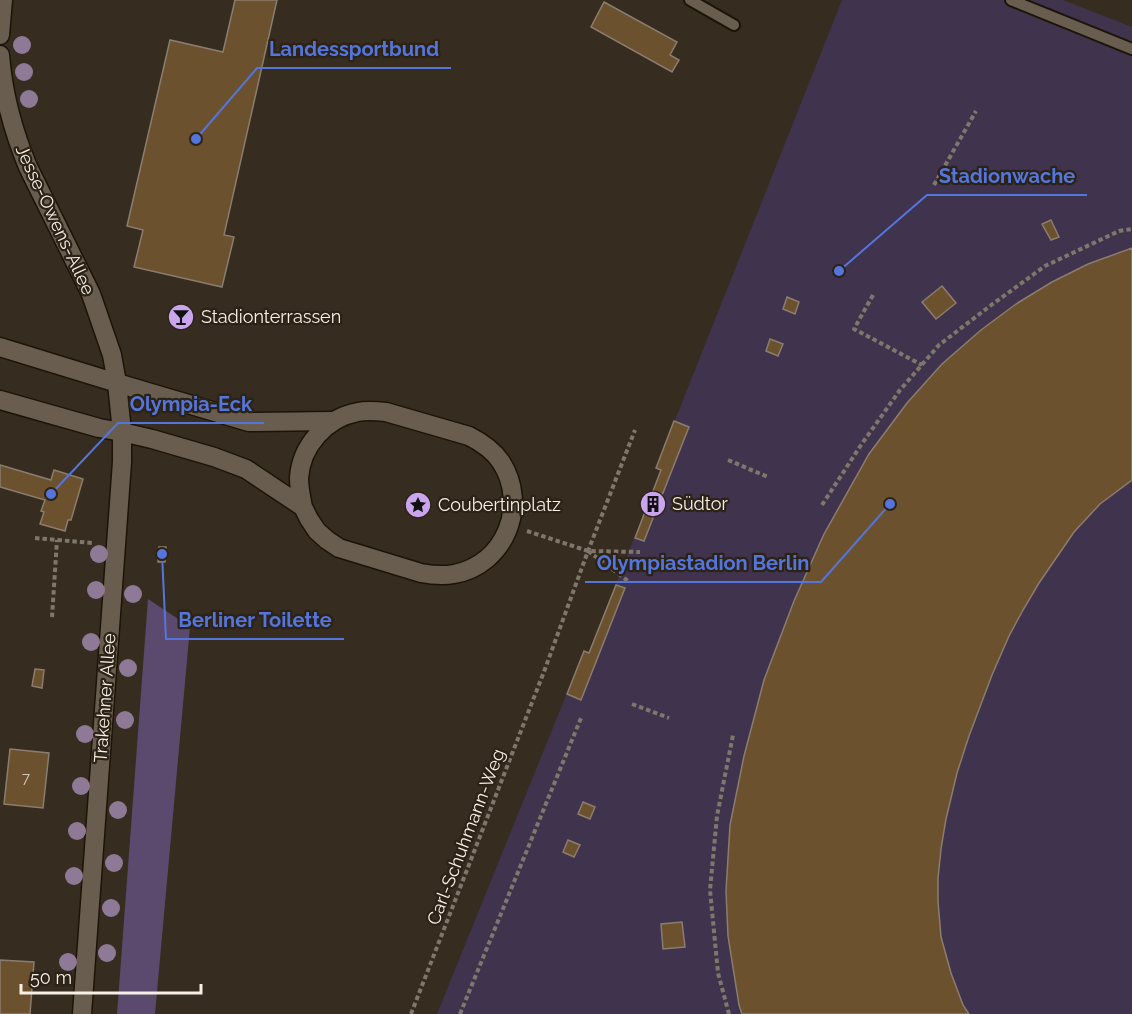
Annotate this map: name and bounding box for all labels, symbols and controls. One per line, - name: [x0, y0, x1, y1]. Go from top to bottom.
- callout: Landessportbund: [257, 30, 451, 68]
- text: Landessportbund: [269, 37, 439, 61]
- street label: Jesse-Owens-Allee: [12, 142, 100, 298]
- callout: Stadionwache: [927, 157, 1087, 195]
- text: Stadionwache: [939, 164, 1075, 188]
- bar icon: Stadionterrassen: [166, 302, 196, 332]
- place label: Stadionterrassen: [201, 306, 341, 327]
- callout: Olympia-Eck: [118, 385, 264, 423]
- text: Olympia-Eck: [130, 392, 253, 416]
- building icon: Südtor: [638, 489, 668, 519]
- place icon: Coubertinplatz: [403, 490, 433, 520]
- place label: Südtor: [672, 493, 728, 514]
- place label: Coubertinplatz: [438, 494, 561, 515]
- callout: Olympiastadion Berlin: [585, 544, 821, 582]
- text: Olympiastadion Berlin: [597, 551, 809, 575]
- callout: Berliner Toilette: [166, 601, 344, 639]
- text: Berliner Toilette: [178, 608, 332, 632]
- street label: Trakehner Allee: [90, 632, 120, 763]
- street label: Carl-Schuhmann-Weg: [422, 746, 509, 928]
- house number: 7: [22, 769, 30, 787]
- scale bar: [21, 957, 201, 995]
- text: 50 m: [30, 967, 72, 988]

